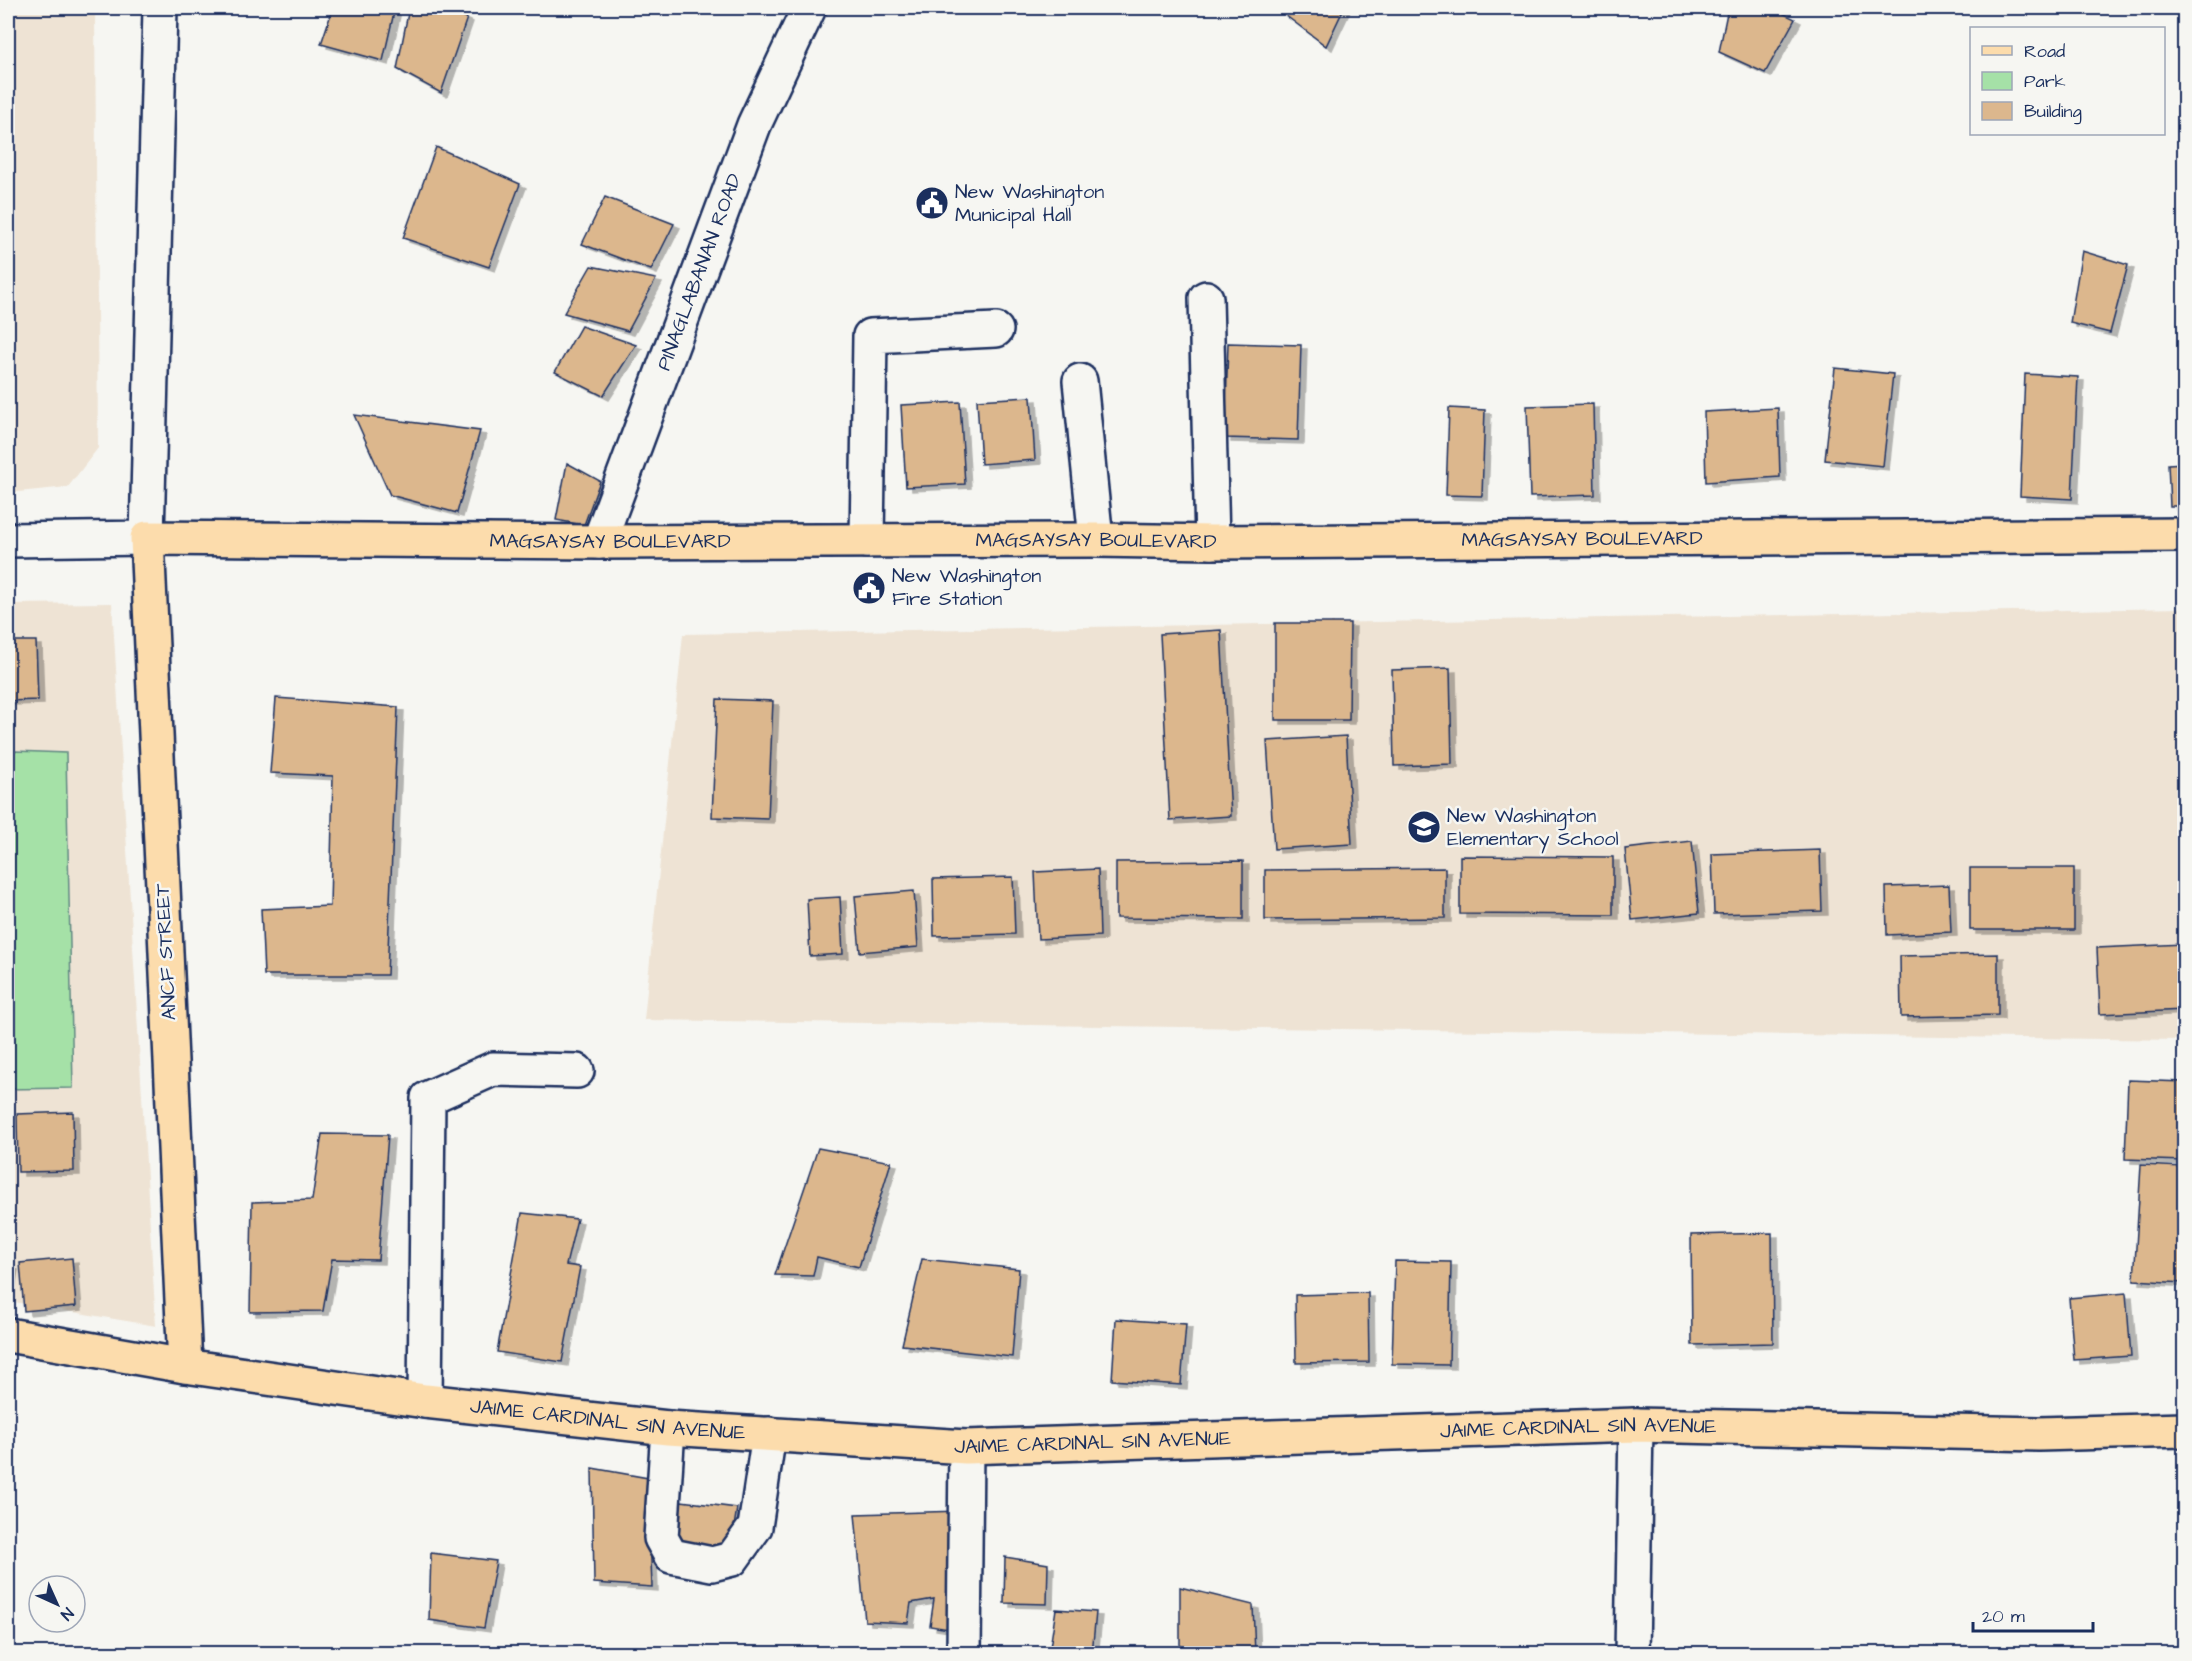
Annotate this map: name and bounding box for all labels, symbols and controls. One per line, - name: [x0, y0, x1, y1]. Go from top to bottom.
- legend: [1970, 27, 2165, 135]
- text: Road: [2024, 39, 2065, 64]
- text: Park: [2024, 69, 2066, 94]
- text: Building: [2024, 99, 2082, 125]
- street label: PINAGLABANAN ROAD: [650, 170, 749, 374]
- place label: New Washington Municipal Hall: [955, 178, 1104, 229]
- public building icon: New Washington Municipal Hall: [914, 185, 950, 221]
- street label: MAGSAYSAY BOULEVARD: [1461, 524, 1703, 554]
- street label: MAGSAYSAY BOULEVARD: [975, 526, 1217, 556]
- street label: MAGSAYSAY BOULEVARD: [489, 527, 731, 556]
- place label: New Washington Fire Station: [892, 562, 1041, 613]
- public building icon: New Washington Fire Station: [851, 570, 887, 606]
- place label: New Washington Elementary School: [1447, 802, 1619, 854]
- school or university icon: New Washington Elementary School: [1406, 809, 1442, 845]
- street label: ANCF STREET: [148, 882, 184, 1021]
- street label: JAIME CARDINAL SIN AVENUE: [469, 1392, 746, 1447]
- street label: JAIME CARDINAL SIN AVENUE: [1440, 1411, 1717, 1445]
- street label: JAIME CARDINAL SIN AVENUE: [953, 1424, 1231, 1461]
- north arrow: [27, 1574, 87, 1634]
- scale bar: [1973, 1595, 2093, 1633]
- text: N: [56, 1603, 78, 1625]
- text: 20 m: [1982, 1604, 2025, 1629]

